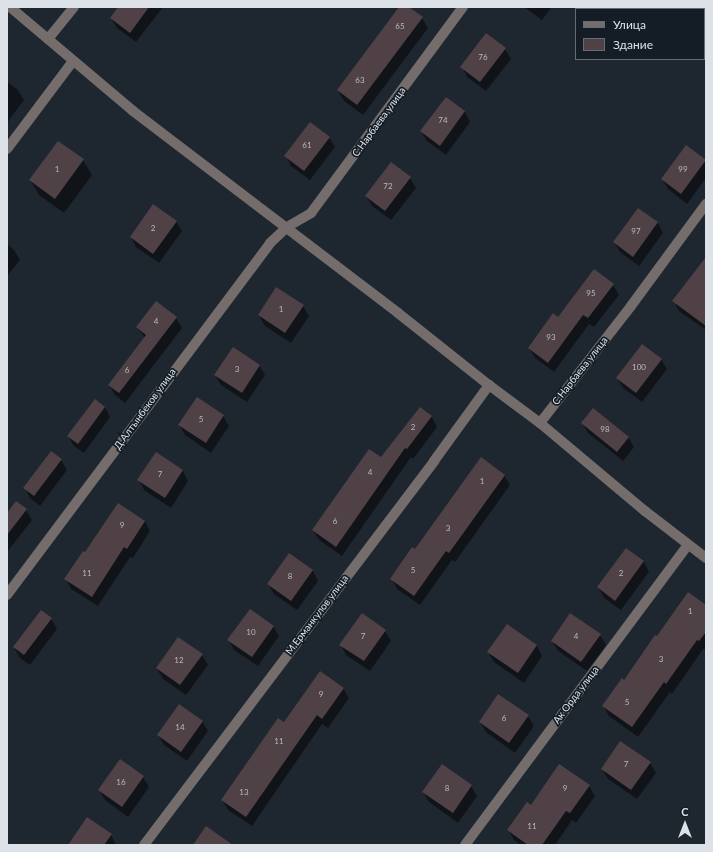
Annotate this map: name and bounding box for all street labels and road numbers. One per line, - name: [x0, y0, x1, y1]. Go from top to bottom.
- street label: С.Нарбаева улица: [350, 85, 408, 159]
- street label: С.Нарбаева улица: [550, 335, 610, 407]
- street label: Д.Алтынбеков улица: [112, 366, 178, 452]
- street label: М.Ерманкулов улица: [283, 573, 351, 657]
- street label: Ак Орда улица: [551, 664, 601, 726]

